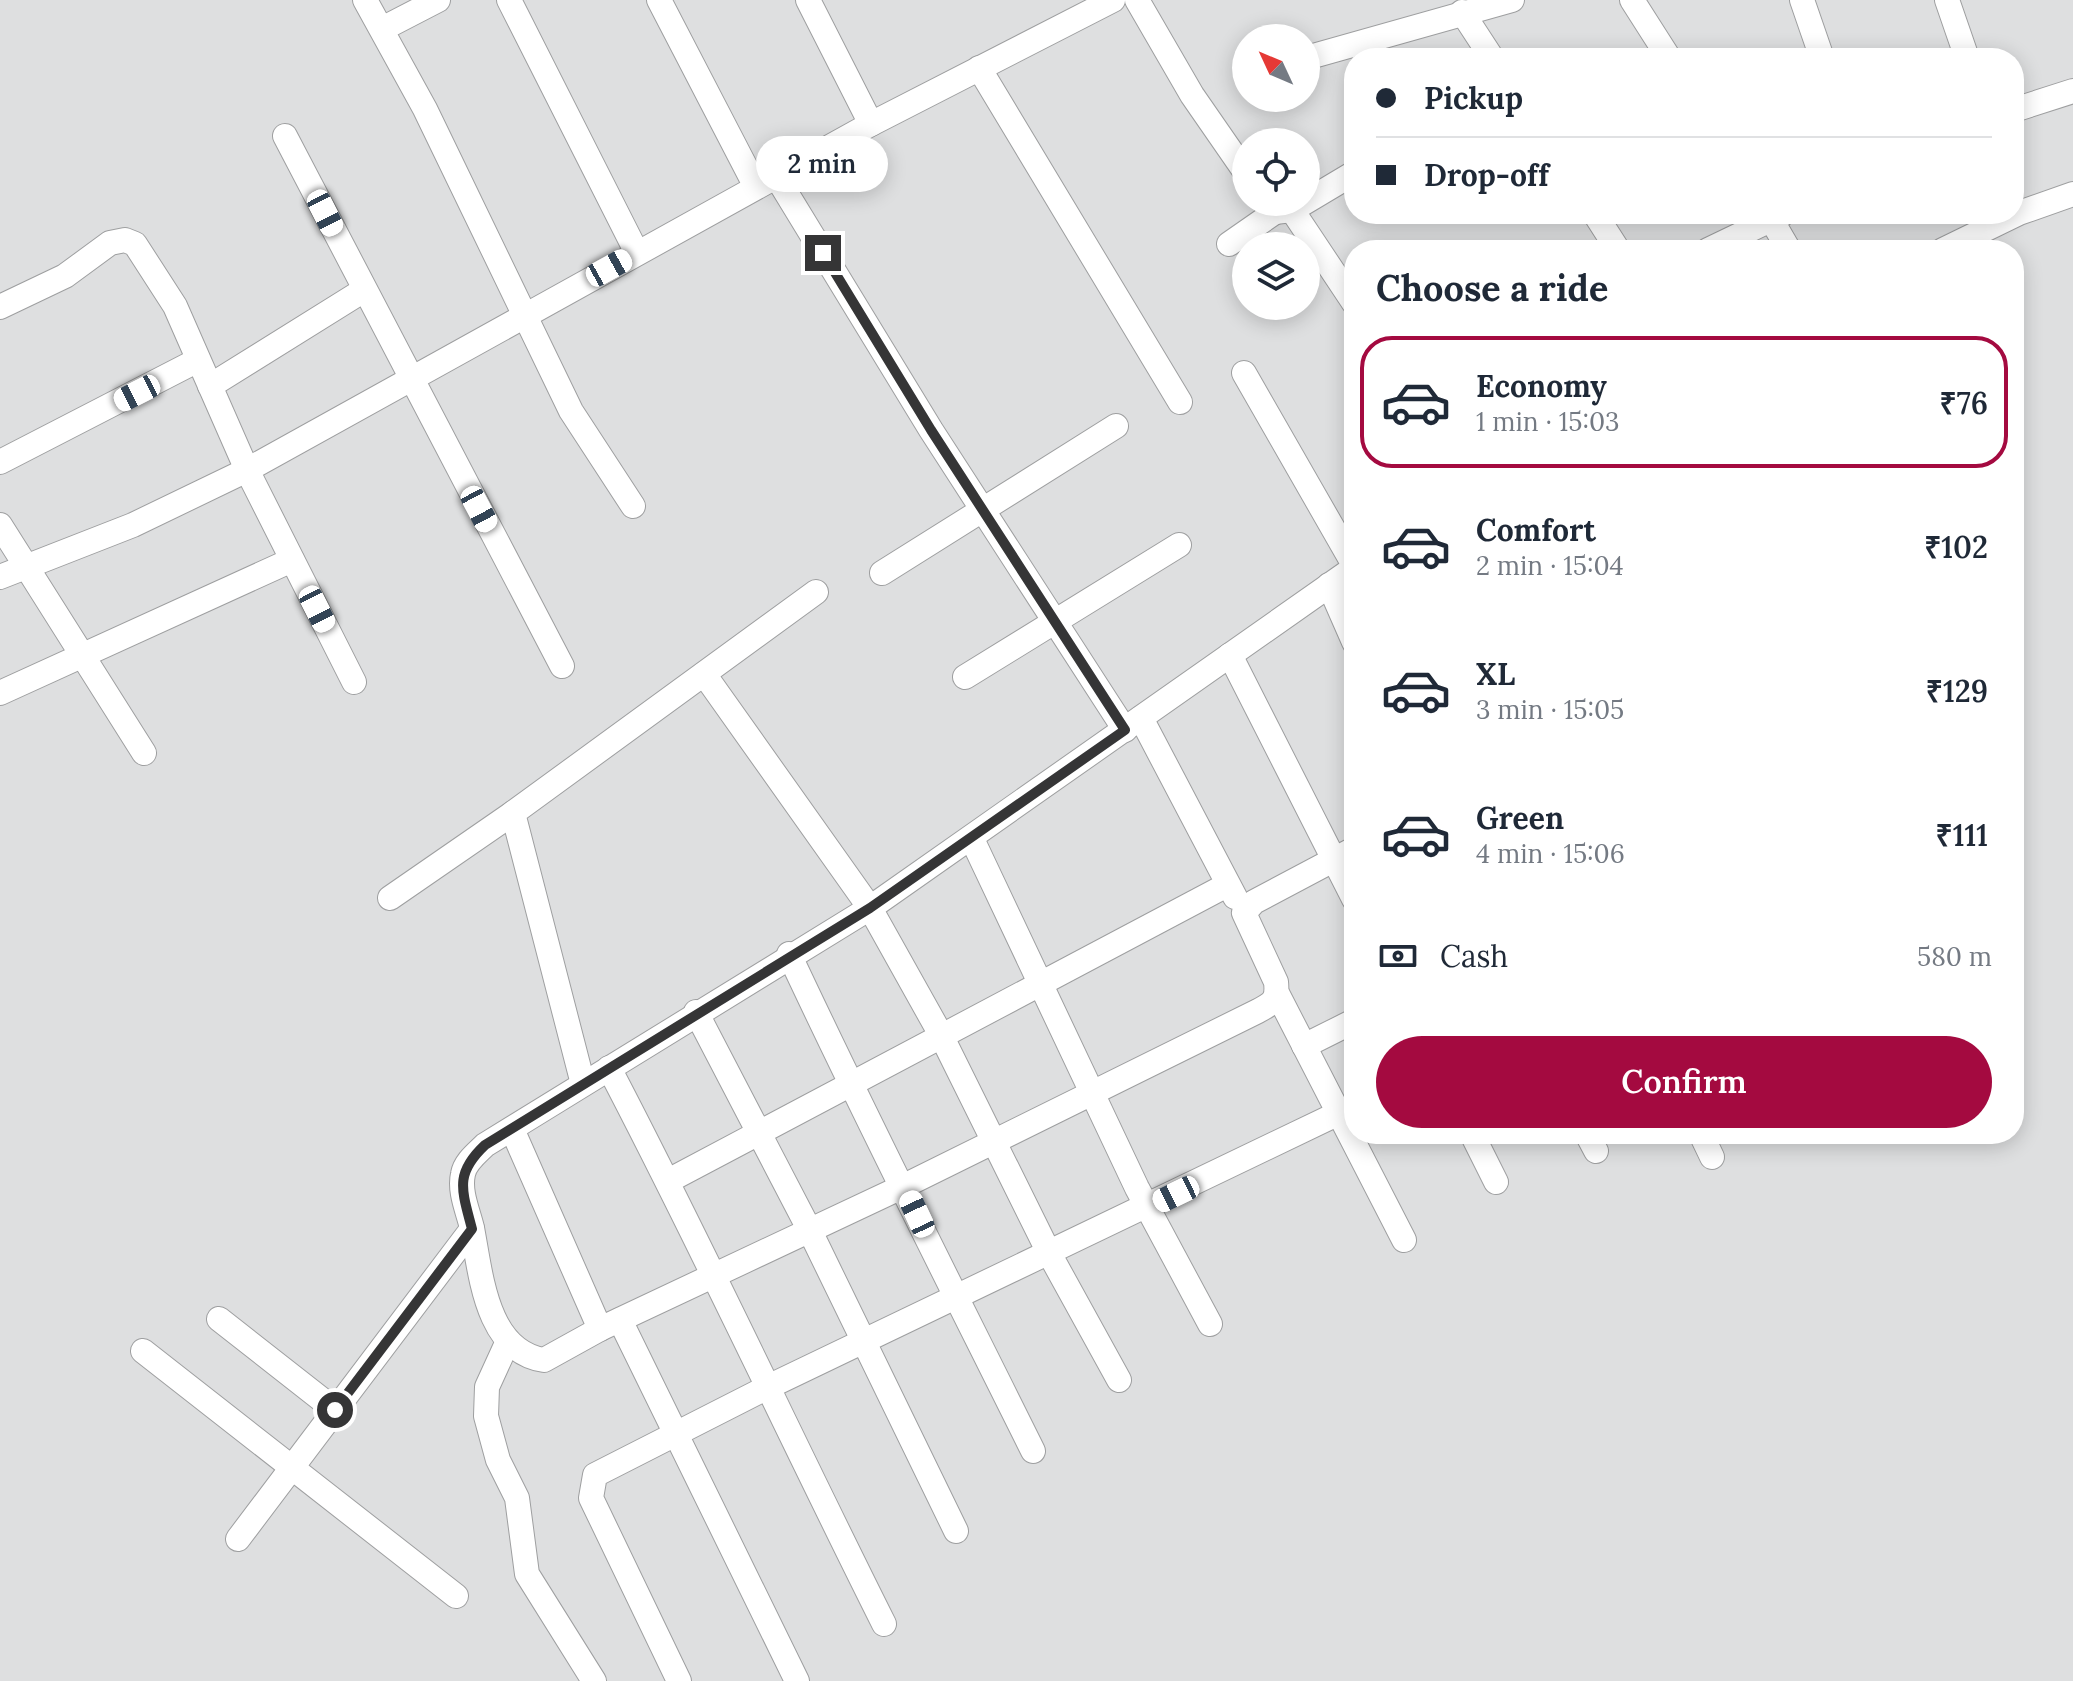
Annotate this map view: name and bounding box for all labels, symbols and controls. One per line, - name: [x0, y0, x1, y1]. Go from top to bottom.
- north arrow: [1232, 24, 1320, 112]
- map controls: [1232, 24, 1320, 320]
- text: Pickup: [1424, 79, 1523, 117]
- button: locate: [1232, 128, 1320, 216]
- callout: 2 min: [757, 137, 889, 193]
- text: 2 min: [788, 147, 856, 180]
- text: Drop-off: [1424, 156, 1549, 194]
- car: [303, 186, 347, 240]
- button: layers: [1232, 232, 1320, 320]
- route end: [805, 235, 841, 271]
- car: [582, 246, 636, 290]
- text: Choose a ride: [1376, 265, 1608, 311]
- icon: car: [1380, 366, 1452, 438]
- text: Economy: [1476, 367, 1607, 405]
- car: [110, 371, 164, 415]
- text: ₹76: [1940, 384, 1988, 422]
- text: 1 min · 15:03: [1476, 405, 1620, 438]
- car: [457, 482, 501, 536]
- icon: car: [1380, 510, 1452, 582]
- text: Comfort: [1476, 511, 1596, 549]
- text: ₹102: [1924, 528, 1988, 566]
- text: 2 min · 15:04: [1476, 549, 1624, 582]
- car: [295, 582, 339, 636]
- icon: car: [1380, 654, 1452, 726]
- text: XL: [1476, 655, 1515, 693]
- text: ₹129: [1926, 672, 1988, 710]
- text: 3 min · 15:05: [1476, 693, 1624, 726]
- icon: car: [1380, 798, 1452, 870]
- text: Green: [1476, 799, 1564, 837]
- text: ₹111: [1936, 816, 1988, 854]
- text: 4 min · 15:06: [1476, 837, 1625, 870]
- icon: cash: [1376, 934, 1420, 978]
- text: Cash: [1440, 937, 1508, 975]
- text: 580 m: [1917, 940, 1992, 973]
- button: Confirm: [1376, 1036, 1992, 1128]
- car: [1149, 1173, 1203, 1215]
- car: [896, 1187, 938, 1241]
- route start: [317, 1392, 353, 1428]

